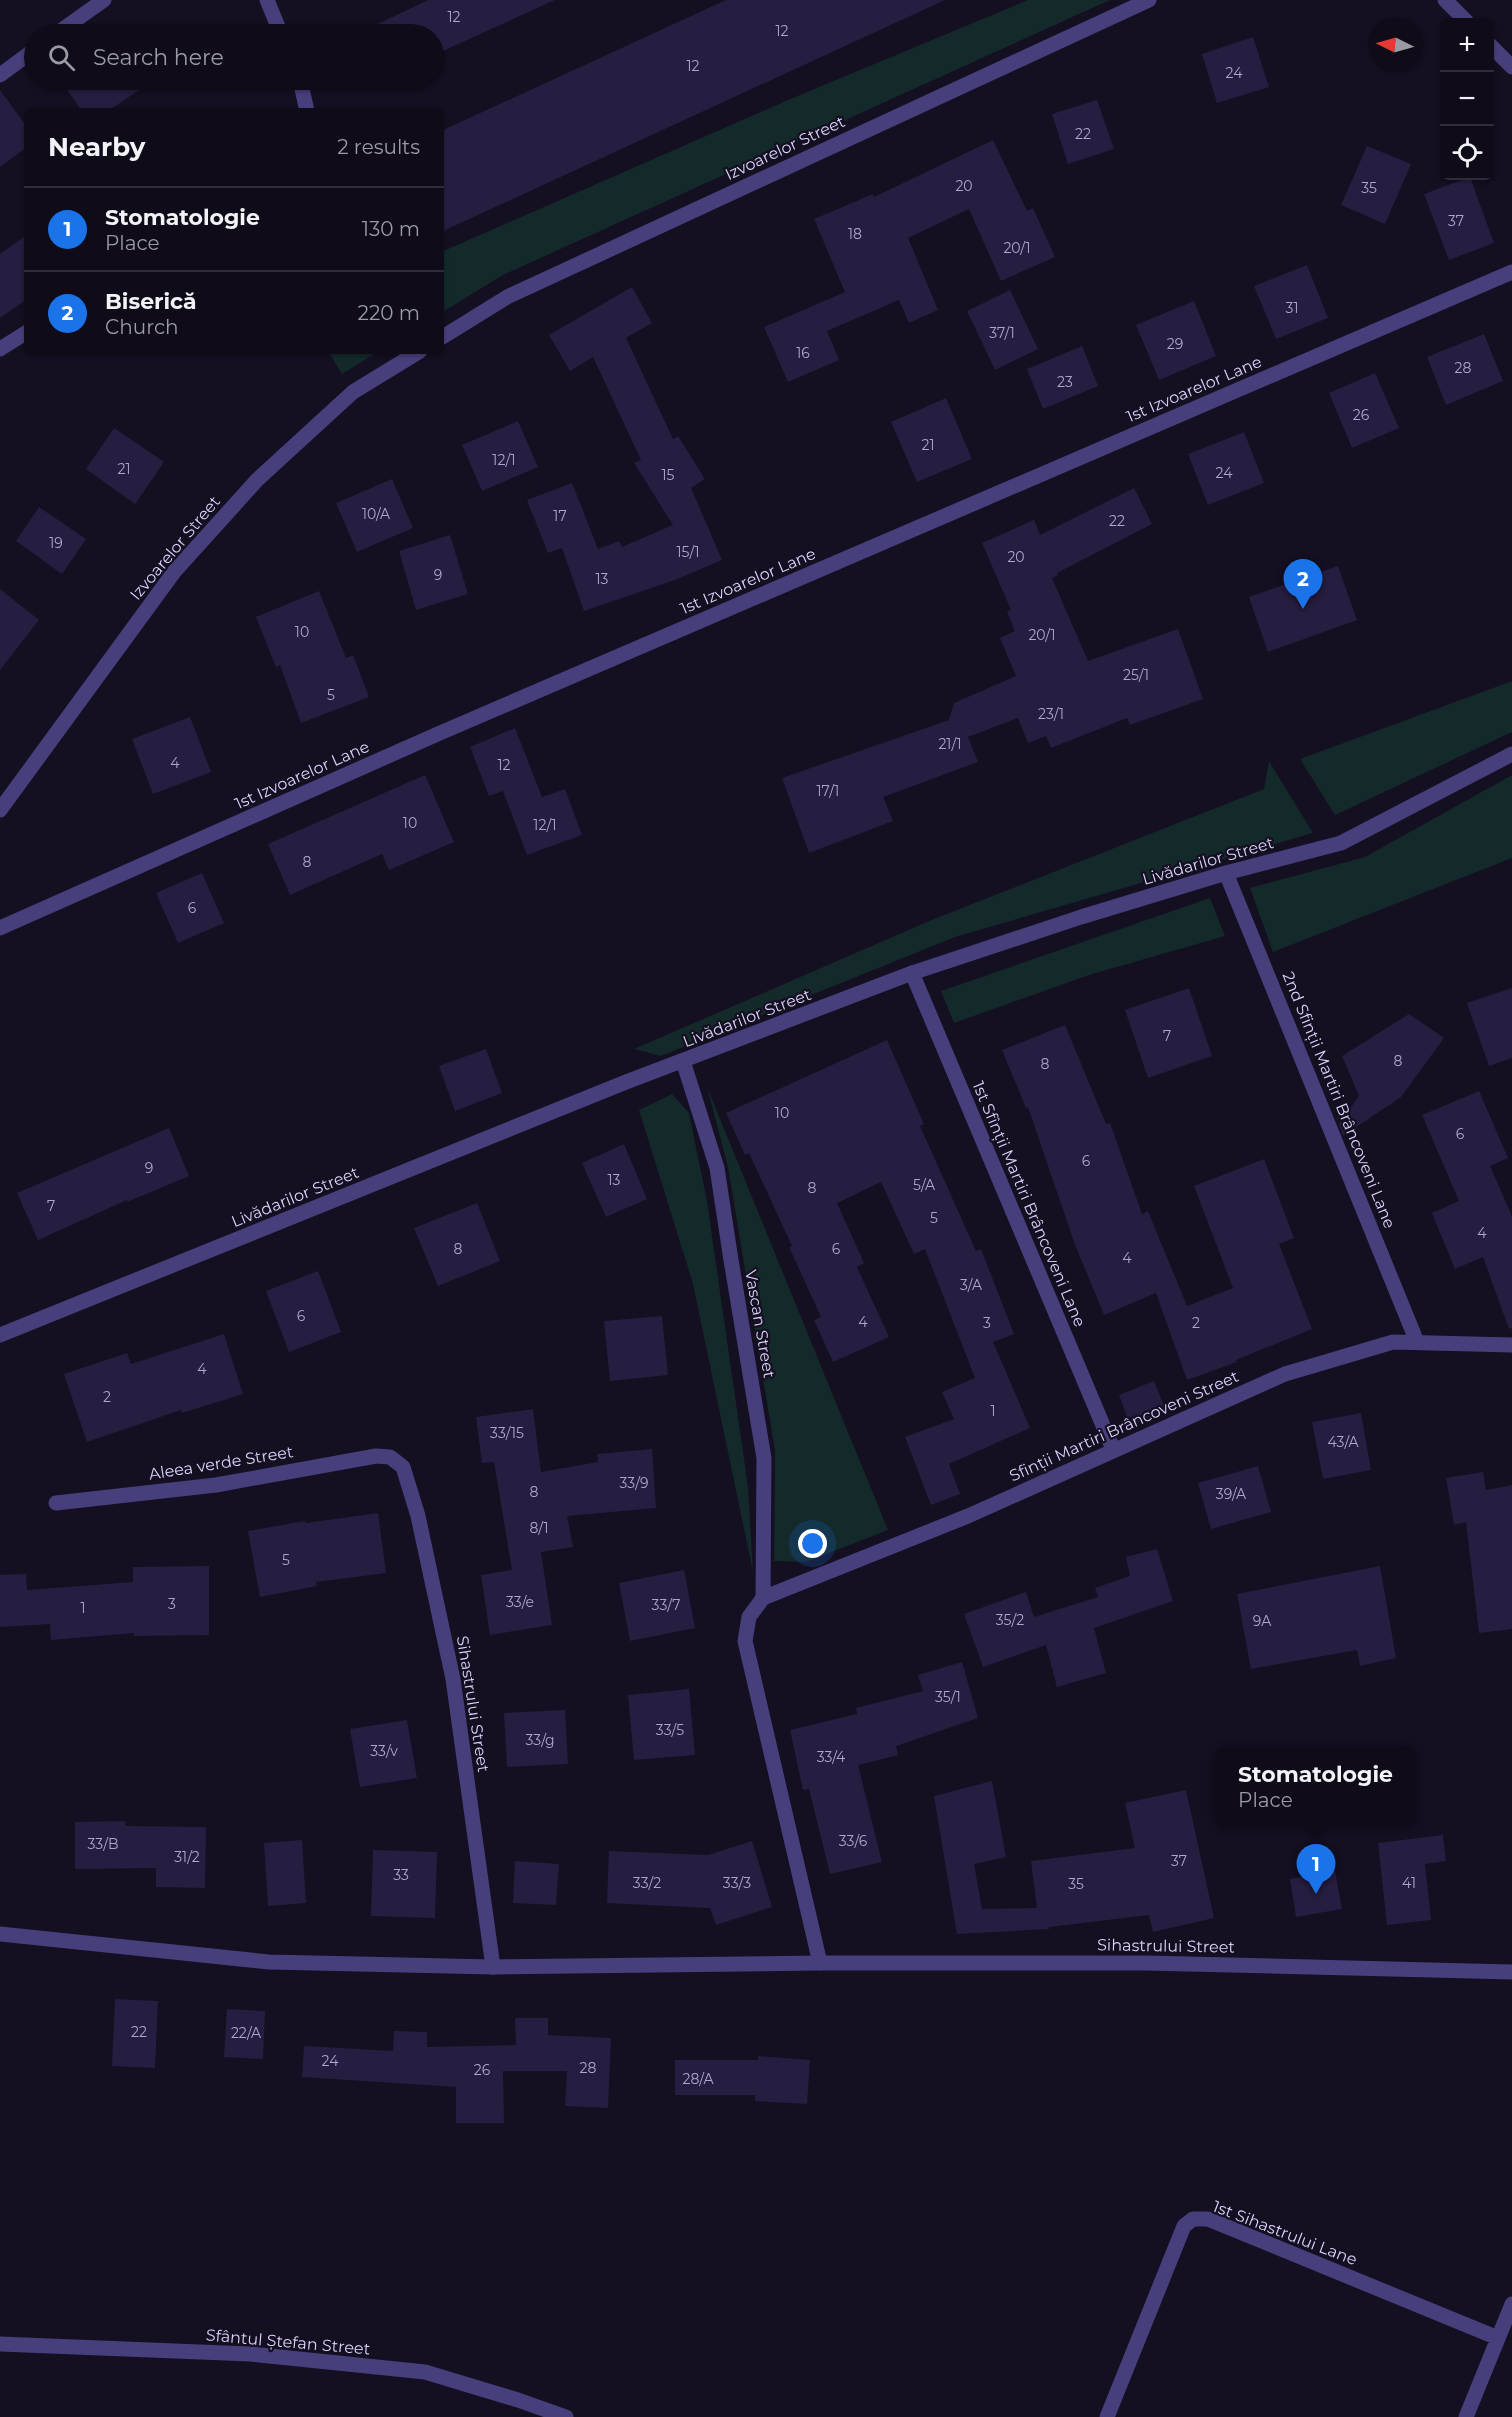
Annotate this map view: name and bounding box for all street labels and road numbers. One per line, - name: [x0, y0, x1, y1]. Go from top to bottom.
- street label: Izvoarelor Street: [722, 112, 848, 184]
- street label: 1st Izvoarelor Lane: [1123, 352, 1265, 426]
- street label: Izvoarelor Street: [126, 492, 224, 604]
- street label: 1st Izvoarelor Lane: [677, 544, 819, 618]
- street label: 1st Izvoarelor Lane: [232, 737, 372, 813]
- street label: Livădarilor Street: [1140, 833, 1276, 889]
- street label: 2nd Sfinții Martiri Brâncoveni Lane: [1278, 969, 1399, 1231]
- street label: Livădarilor Street: [680, 985, 814, 1051]
- street label: 1st Sfînții Martiri Brâncoveni Lane: [968, 1078, 1089, 1330]
- street label: Livădarilor Street: [229, 1163, 362, 1231]
- street label: Vascan Street: [741, 1268, 779, 1380]
- street label: Sfinții Martiri Brâncoveni Street: [1006, 1366, 1243, 1486]
- street label: Aleea verde Street: [147, 1442, 295, 1484]
- street label: Sihastrului Street: [453, 1634, 493, 1774]
- street label: Sihastrului Street: [1097, 1935, 1236, 1957]
- street label: 1st Sihastrului Lane: [1210, 2197, 1360, 2269]
- street label: Sfântul Ștefan Street: [205, 2325, 371, 2360]

